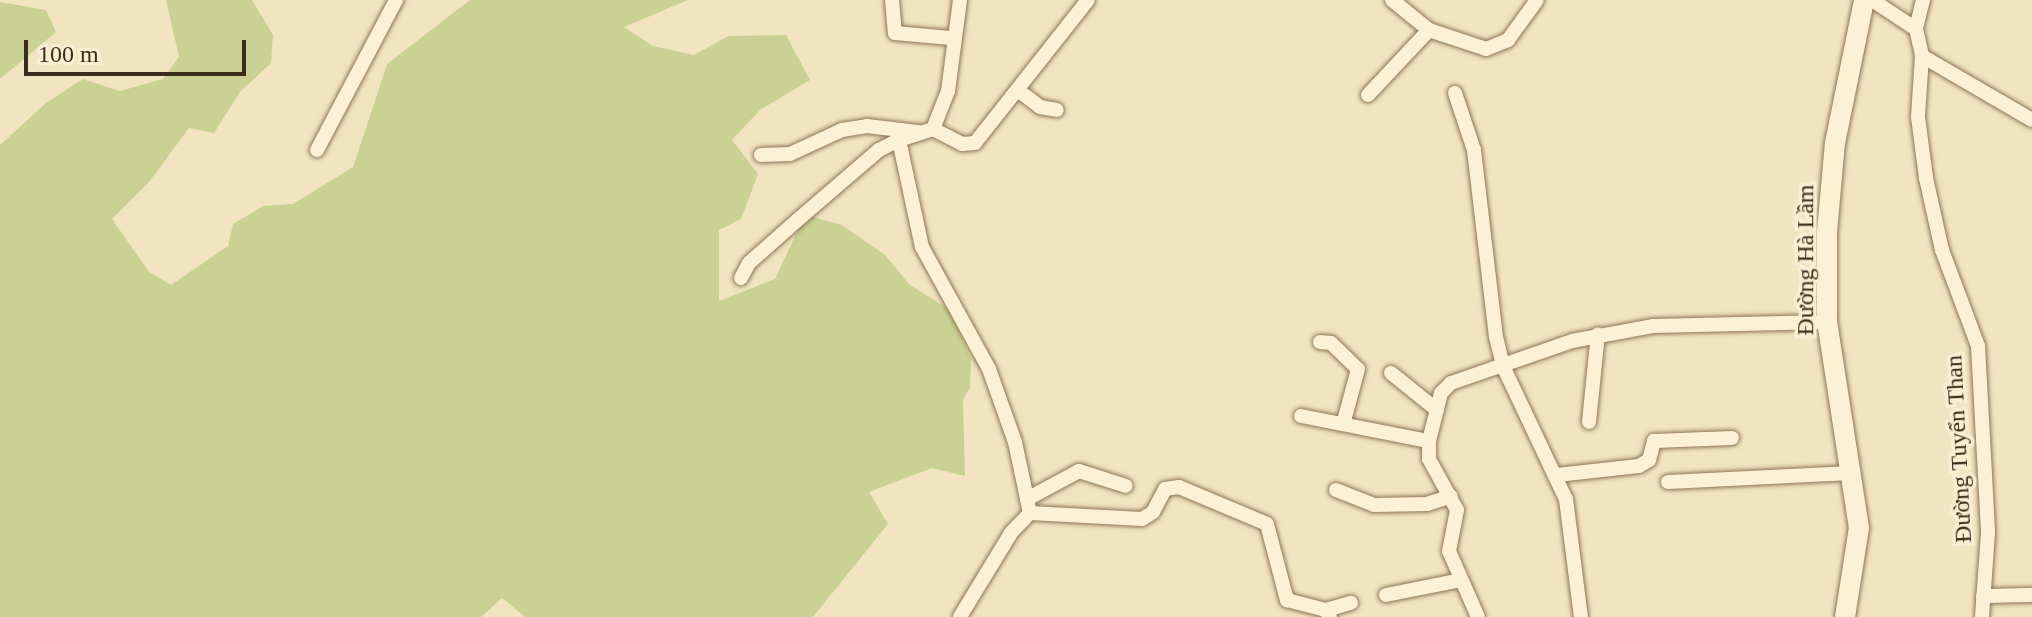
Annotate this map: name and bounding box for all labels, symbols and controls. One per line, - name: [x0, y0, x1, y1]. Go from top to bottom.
- scale bar: [28, 24, 250, 74]
- text: 100 m: [38, 41, 99, 67]
- street label: Đường Hà Lầm: [1792, 185, 1820, 335]
- street label: Đường Tuyển Than: [1940, 354, 1978, 544]

